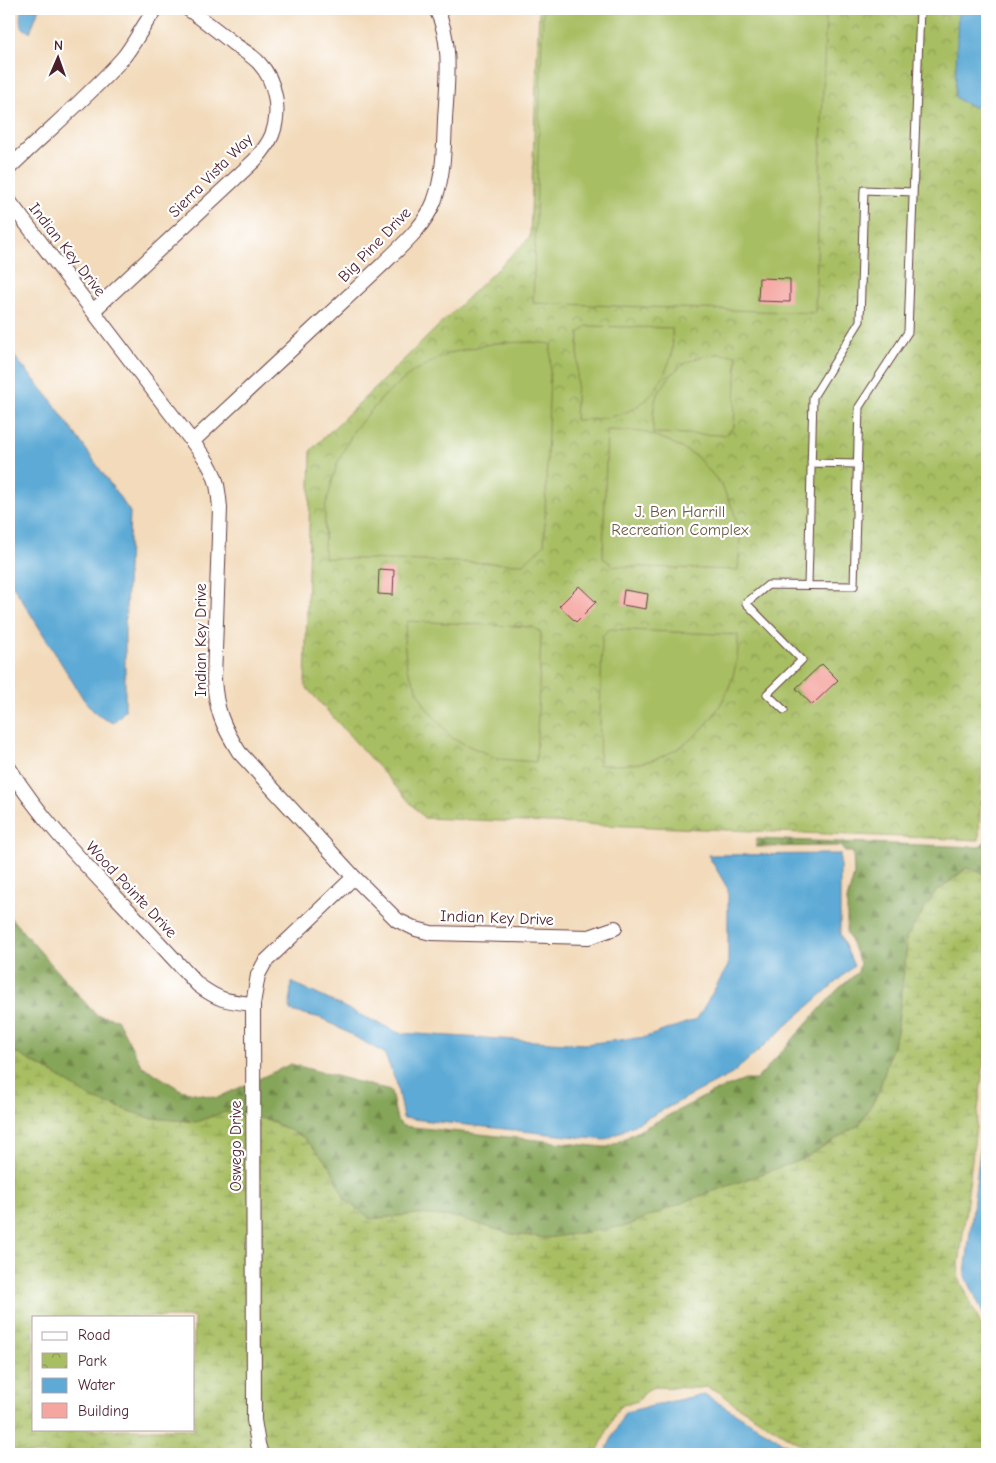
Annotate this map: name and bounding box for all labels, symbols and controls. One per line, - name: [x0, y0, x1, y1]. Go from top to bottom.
- north arrow: [32, 32, 82, 82]
- text: N: [54, 37, 63, 54]
- street label: Sierra Vista Way: [165, 129, 257, 221]
- street label: Indian Key Drive: [25, 199, 109, 300]
- street label: Big Pine Drive: [335, 204, 415, 286]
- park label: J. Ben Harrill Recreation Complex: [611, 503, 749, 539]
- street label: Indian Key Drive: [192, 583, 210, 697]
- street label: Wood Pointe Drive: [82, 838, 181, 942]
- street label: Indian Key Drive: [440, 907, 554, 929]
- street label: Oswego Drive: [227, 1101, 245, 1191]
- legend: [32, 1316, 195, 1430]
- text: Road: [78, 1326, 110, 1344]
- text: Park: [78, 1352, 107, 1370]
- text: Water: [78, 1376, 115, 1394]
- text: Building: [78, 1402, 129, 1420]

